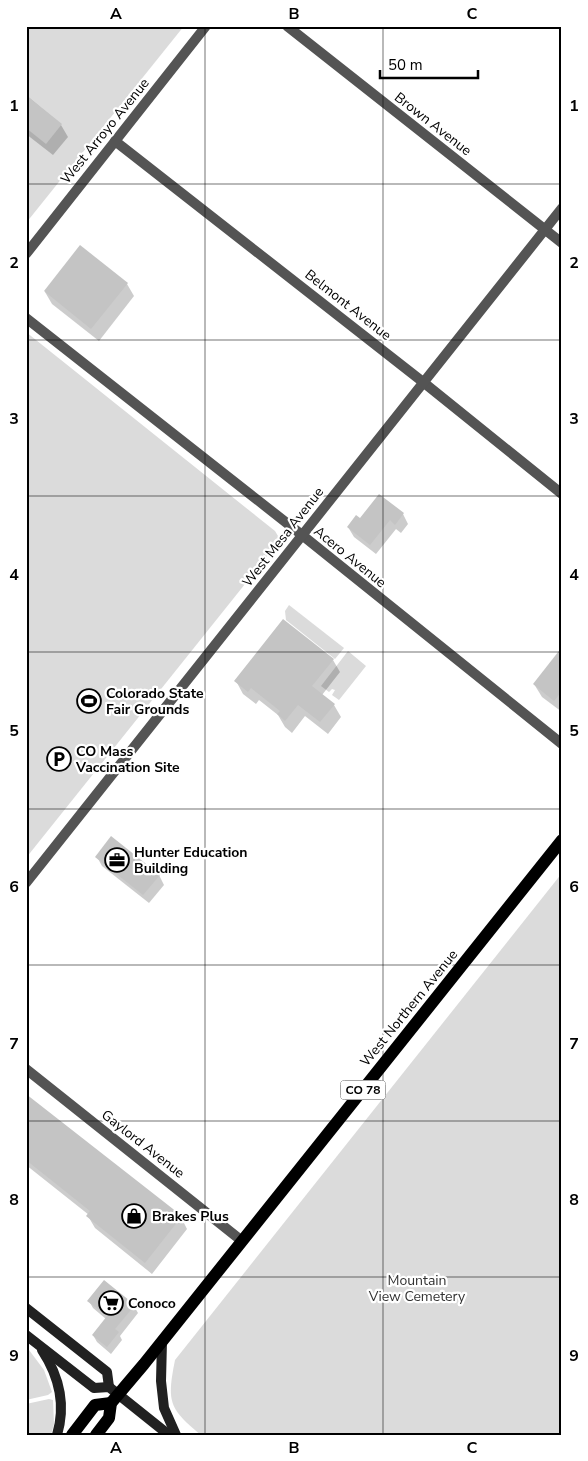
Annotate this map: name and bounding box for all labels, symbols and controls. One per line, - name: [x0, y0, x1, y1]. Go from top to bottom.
- text: A: [110, 3, 122, 25]
- text: B: [288, 3, 300, 25]
- text: C: [467, 3, 478, 25]
- scale bar: [380, 48, 478, 80]
- text: 50 m: [388, 55, 423, 75]
- street label: West Arroyo Avenue: [56, 74, 154, 188]
- street label: Brown Avenue: [390, 88, 476, 160]
- text: 1: [9, 95, 19, 117]
- text: 1: [569, 95, 579, 117]
- text: 2: [9, 252, 19, 274]
- text: 2: [569, 252, 579, 274]
- street label: Belmont Avenue: [301, 265, 395, 345]
- text: 3: [9, 408, 19, 430]
- text: 3: [569, 408, 579, 430]
- street label: West Mesa Avenue: [238, 483, 328, 591]
- street label: Acero Avenue: [310, 522, 390, 592]
- text: 4: [9, 564, 19, 586]
- text: 4: [569, 564, 579, 586]
- place label: Colorado State Fair Grounds: [106, 684, 204, 719]
- sports icon: Colorado State Fair Grounds: [76, 688, 102, 714]
- text: 5: [9, 720, 19, 742]
- text: 5: [569, 720, 579, 742]
- place label: CO Mass Vaccination Site: [75, 742, 180, 777]
- parking icon: CO Mass Vaccination Site: [46, 746, 72, 772]
- place label: Hunter Education Building: [134, 843, 248, 878]
- office icon: Hunter Education Building: [104, 847, 130, 873]
- text: 6: [9, 876, 19, 898]
- text: 6: [569, 876, 579, 898]
- street label: West Northern Avenue: [356, 946, 462, 1070]
- text: 7: [9, 1033, 19, 1055]
- text: 7: [569, 1033, 579, 1055]
- road number: CO 78: [340, 1080, 386, 1100]
- street label: Gaylord Avenue: [97, 1105, 189, 1183]
- text: 8: [9, 1189, 19, 1211]
- text: 8: [569, 1189, 579, 1211]
- shop icon: Brakes Plus: [121, 1203, 147, 1229]
- place label: Brakes Plus: [152, 1207, 229, 1226]
- park label: Mountain View Cemetery: [368, 1271, 466, 1306]
- supermarket icon: Conoco: [98, 1290, 124, 1316]
- place label: Conoco: [128, 1294, 176, 1313]
- text: 9: [9, 1345, 19, 1367]
- text: 9: [569, 1345, 579, 1367]
- text: A: [110, 1437, 122, 1459]
- text: B: [288, 1437, 300, 1459]
- text: C: [467, 1437, 478, 1459]

